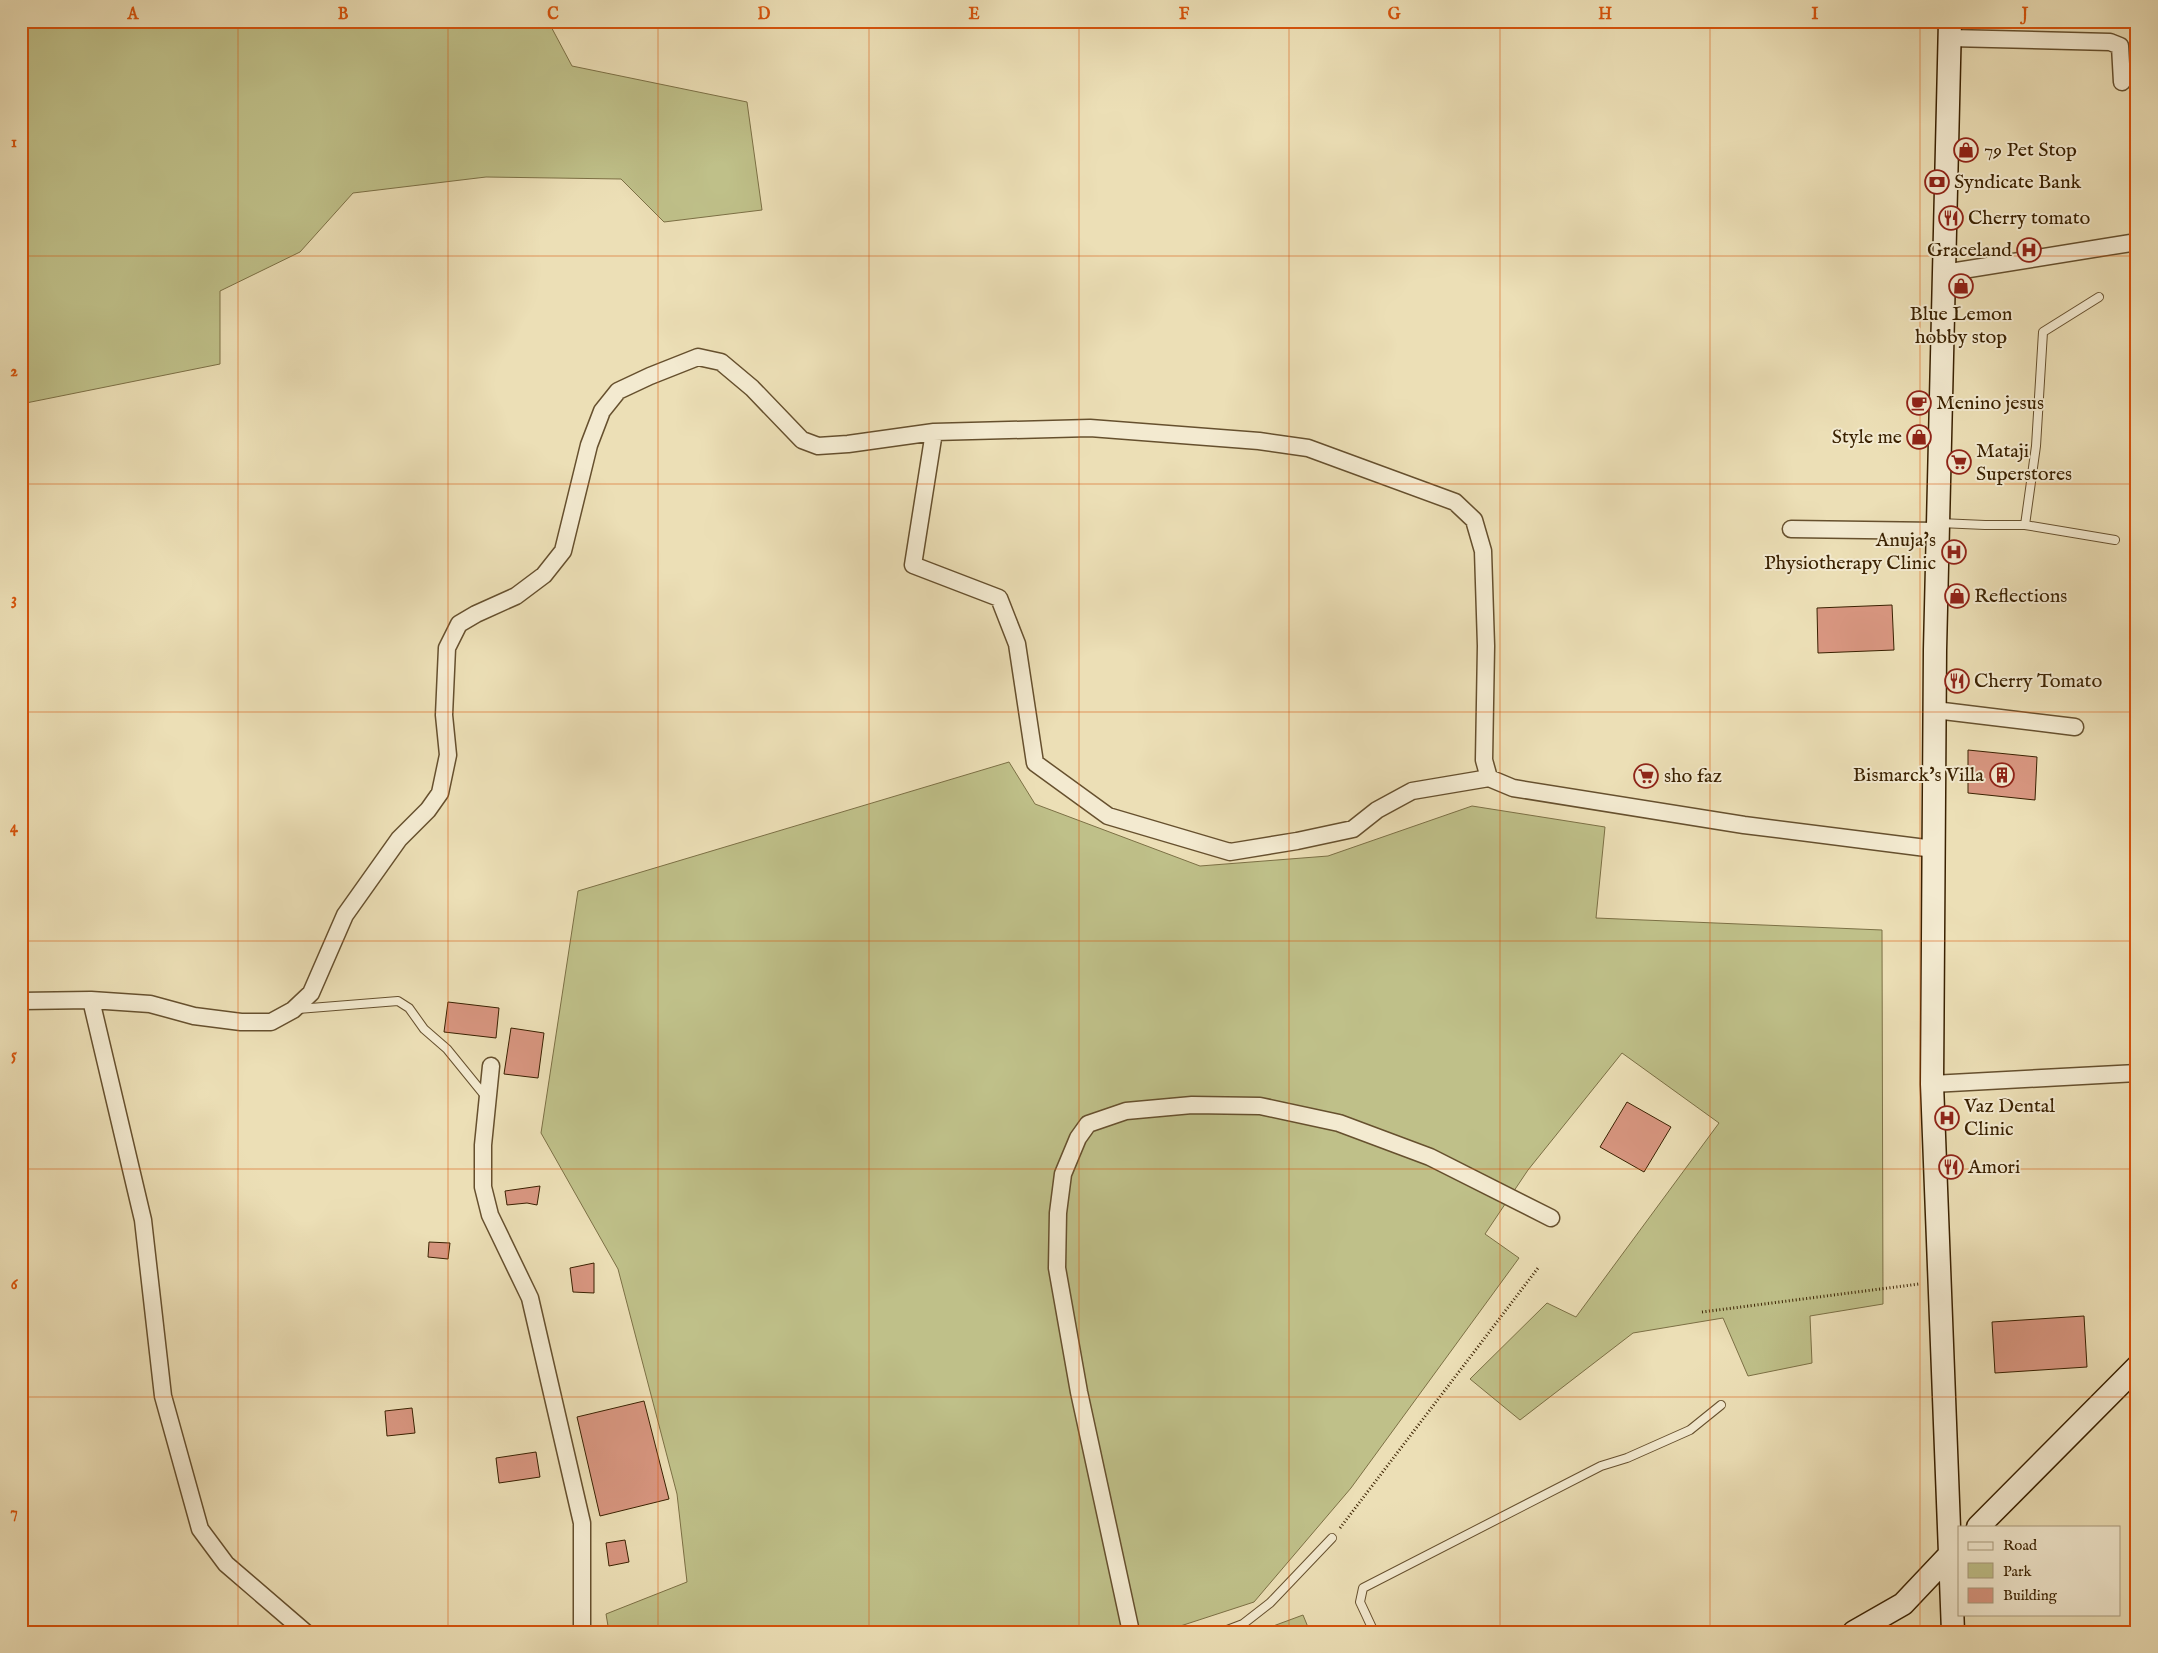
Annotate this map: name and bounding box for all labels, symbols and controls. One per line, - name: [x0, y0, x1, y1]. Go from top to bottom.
- text: A: [127, 5, 140, 25]
- text: B: [338, 5, 349, 25]
- text: C: [547, 5, 559, 25]
- text: D: [758, 5, 771, 25]
- text: E: [968, 5, 980, 25]
- text: F: [1179, 5, 1190, 25]
- text: G: [1388, 5, 1401, 25]
- text: H: [1598, 5, 1612, 25]
- text: I: [1812, 5, 1819, 25]
- text: J: [2020, 5, 2029, 25]
- text: 1: [11, 133, 17, 153]
- shop icon: 79 Pet Stop: [1953, 137, 1979, 163]
- place label: 79 Pet Stop: [1984, 138, 2077, 163]
- bank icon: Syndicate Bank: [1924, 169, 1950, 195]
- place label: Syndicate Bank: [1954, 170, 2082, 195]
- restaurant icon: Cherry tomato: [1938, 205, 1964, 231]
- place label: Cherry tomato: [1968, 206, 2090, 231]
- hospital icon: Graceland: [2016, 237, 2042, 263]
- place label: Graceland: [1927, 238, 2012, 263]
- shop icon: Blue Lemon hobby stop: [1948, 273, 1974, 299]
- place label: Blue Lemon hobby stop: [1910, 302, 2013, 350]
- text: 2: [10, 362, 18, 382]
- cafe icon: Menino jesus: [1906, 390, 1932, 416]
- place label: Menino jesus: [1936, 391, 2044, 416]
- shop icon: Style me: [1906, 424, 1932, 450]
- place label: Style me: [1832, 425, 1902, 450]
- place label: Mataji Superstores: [1976, 439, 2072, 487]
- supermarket icon: Mataji Superstores: [1946, 449, 1972, 475]
- place label: Anuja's Physiotherapy Clinic: [1764, 528, 1936, 576]
- hospital icon: Anuja's Physiotherapy Clinic: [1941, 539, 1967, 565]
- shop icon: Reflections: [1944, 583, 1970, 609]
- place label: Reflections: [1974, 584, 2067, 609]
- text: 3: [11, 590, 17, 610]
- restaurant icon: Cherry Tomato: [1944, 668, 1970, 694]
- place label: Cherry Tomato: [1974, 669, 2102, 694]
- building icon: Bismarck's Villa: [1989, 762, 2015, 788]
- supermarket icon: sho faz: [1633, 763, 1659, 789]
- place label: Bismarck's Villa: [1853, 763, 1984, 788]
- place label: sho faz: [1664, 764, 1722, 789]
- text: 4: [10, 818, 19, 838]
- text: 5: [11, 1046, 17, 1066]
- place label: Vaz Dental Clinic: [1963, 1094, 2055, 1142]
- hospital icon: Vaz Dental Clinic: [1934, 1105, 1960, 1131]
- restaurant icon: Amori: [1938, 1154, 1964, 1180]
- place label: Amori: [1967, 1155, 2020, 1180]
- text: 6: [11, 1275, 19, 1295]
- text: 7: [10, 1503, 18, 1523]
- legend: [1958, 1526, 2120, 1616]
- text: Road: [2003, 1536, 2038, 1555]
- text: Park: [2003, 1562, 2033, 1581]
- text: Building: [2003, 1586, 2058, 1605]

